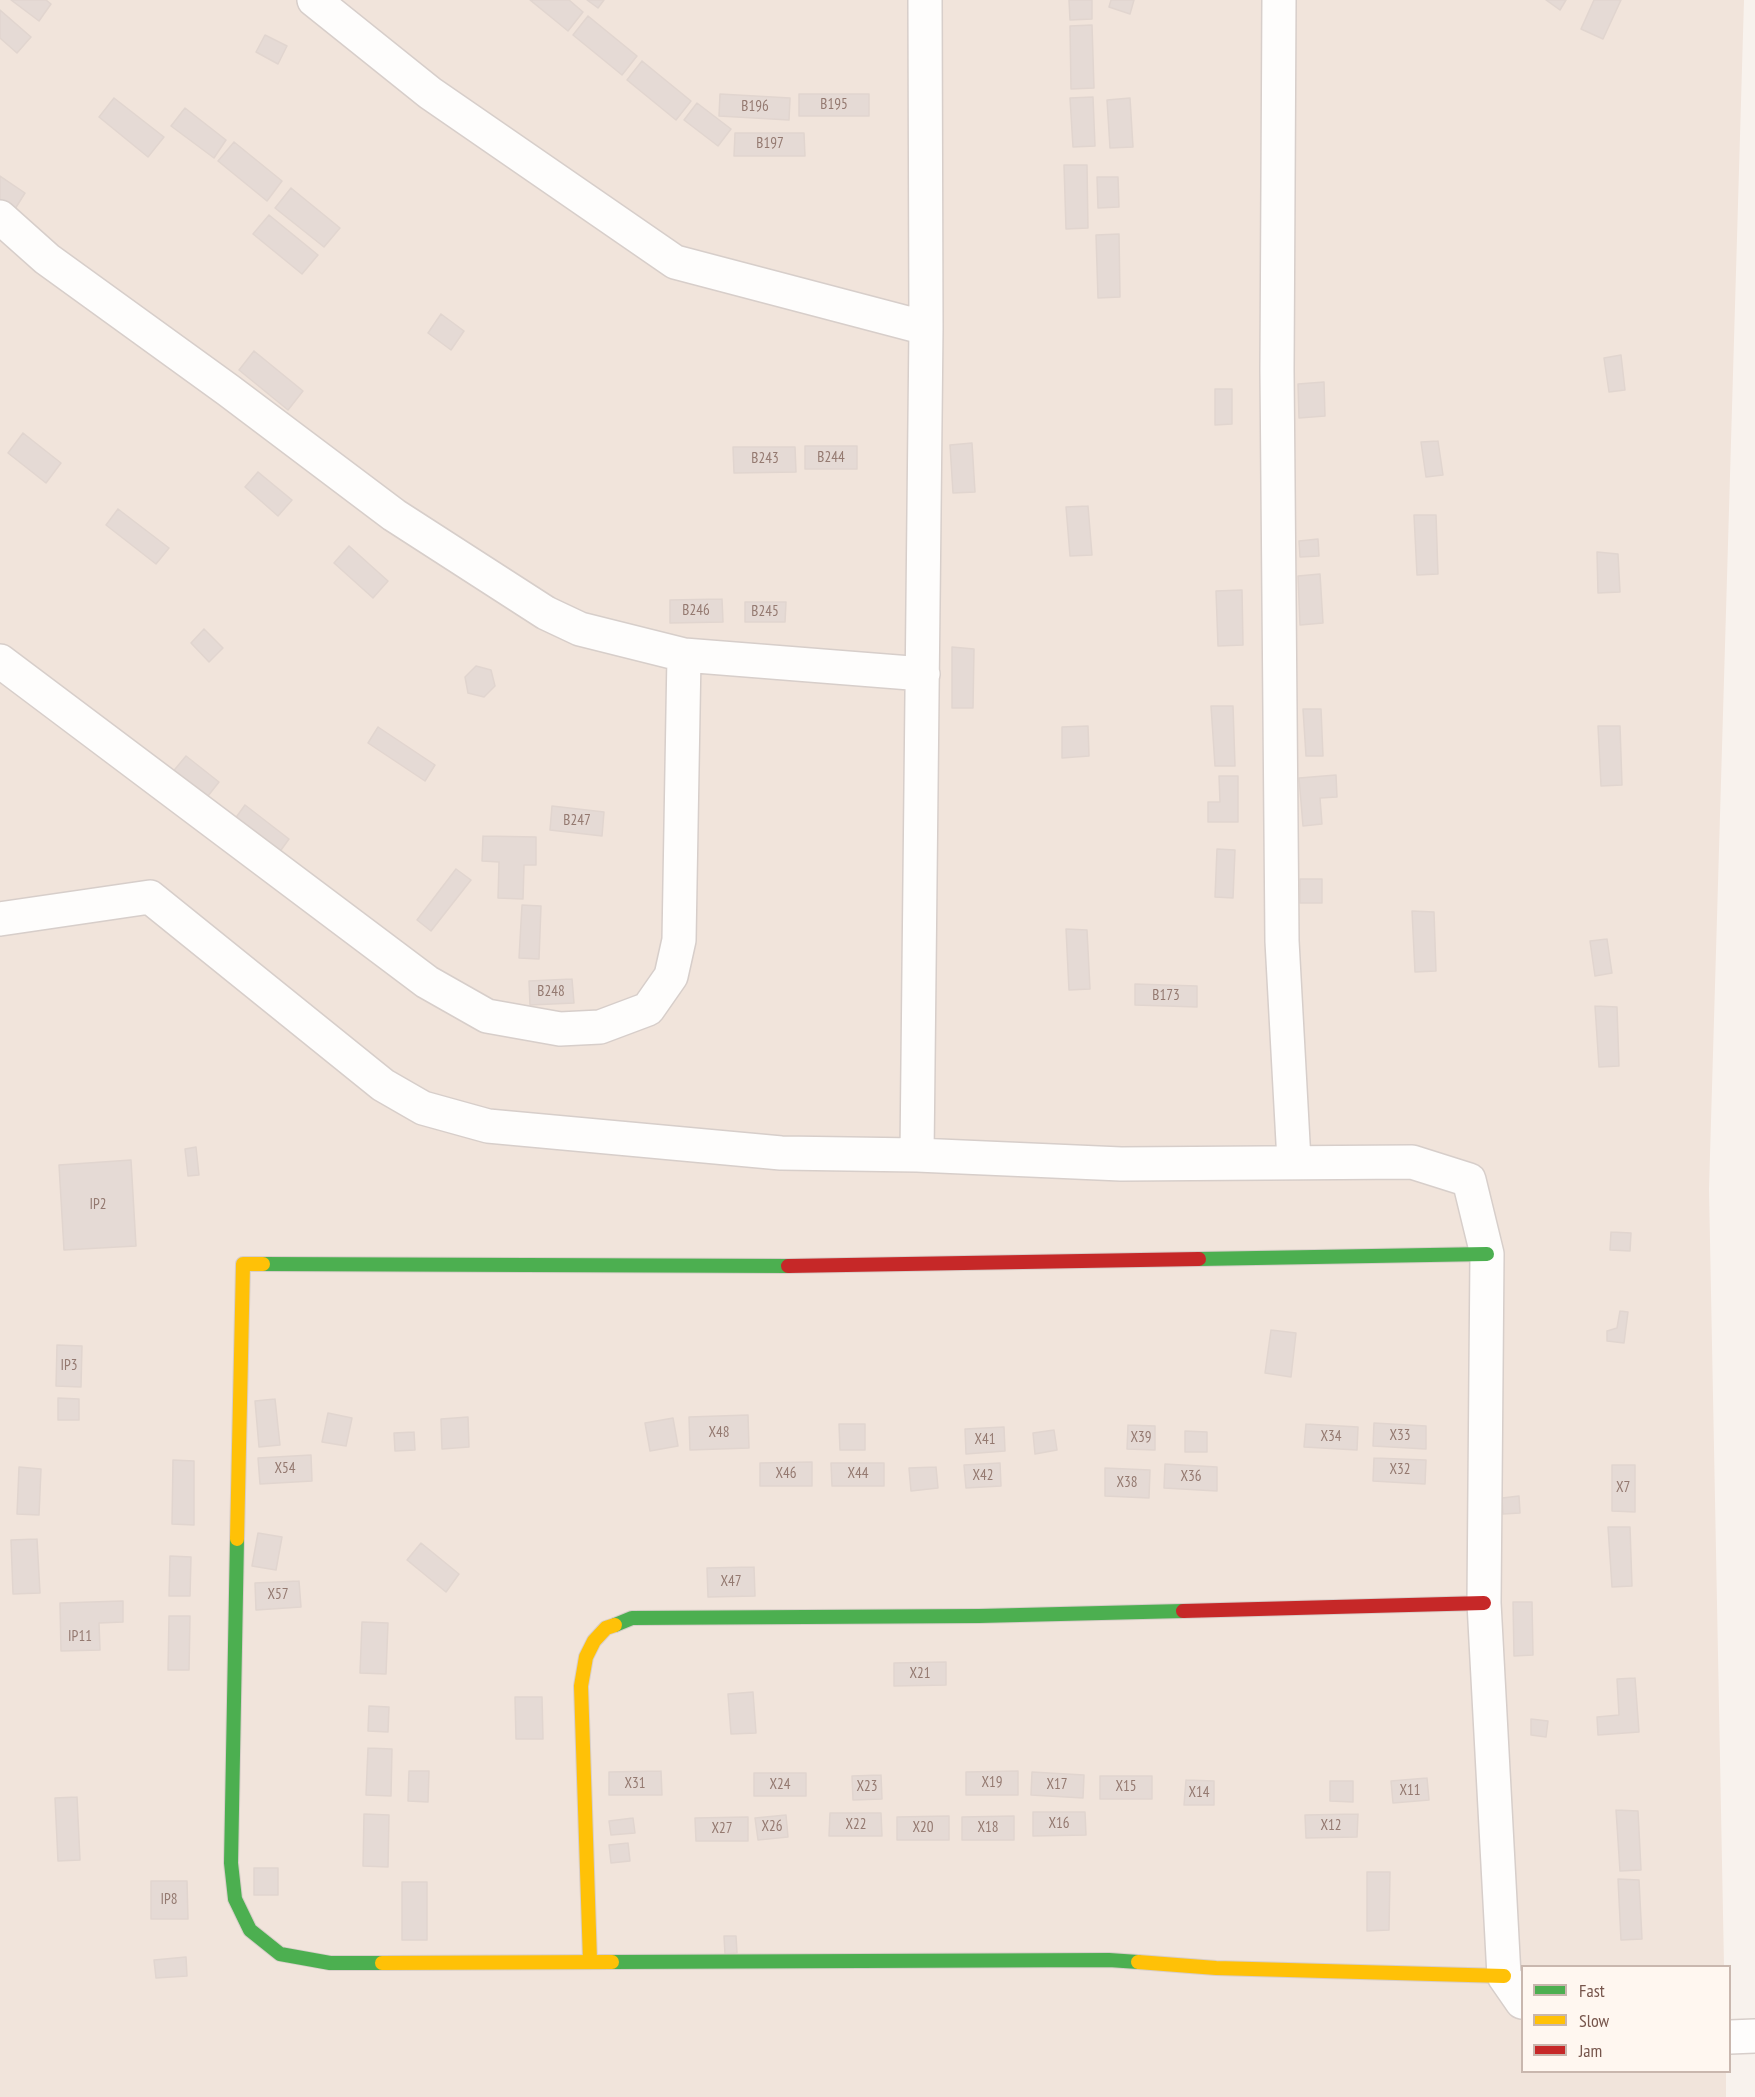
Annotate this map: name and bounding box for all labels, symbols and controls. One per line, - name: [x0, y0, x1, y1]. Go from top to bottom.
- house number: B195: [820, 96, 848, 114]
- house number: B196: [741, 98, 769, 116]
- house number: B197: [756, 135, 784, 153]
- house number: B244: [817, 449, 845, 467]
- house number: B243: [751, 450, 779, 468]
- house number: B246: [682, 602, 710, 620]
- house number: B245: [751, 603, 779, 621]
- house number: B247: [563, 812, 591, 830]
- house number: B248: [537, 983, 565, 1001]
- house number: B173: [1152, 987, 1180, 1005]
- house number: IP2: [89, 1196, 107, 1214]
- house number: IP3: [60, 1357, 78, 1375]
- house number: X48: [709, 1424, 729, 1442]
- house number: X33: [1390, 1427, 1410, 1445]
- house number: X34: [1321, 1428, 1341, 1446]
- house number: X39: [1131, 1429, 1151, 1447]
- house number: X41: [975, 1431, 995, 1449]
- house number: X54: [275, 1460, 295, 1478]
- house number: X32: [1390, 1461, 1410, 1479]
- house number: X46: [776, 1465, 796, 1483]
- house number: X44: [848, 1465, 868, 1483]
- house number: X42: [973, 1467, 993, 1485]
- house number: X36: [1181, 1468, 1201, 1486]
- house number: X38: [1117, 1474, 1137, 1492]
- house number: X7: [1616, 1479, 1630, 1497]
- house number: X47: [721, 1573, 741, 1591]
- house number: X57: [268, 1586, 288, 1604]
- house number: IP11: [68, 1628, 92, 1646]
- house number: X21: [910, 1665, 930, 1683]
- house number: X19: [982, 1774, 1002, 1792]
- house number: X31: [625, 1775, 645, 1793]
- house number: X24: [770, 1776, 790, 1794]
- house number: X17: [1047, 1776, 1067, 1794]
- house number: X23: [857, 1778, 877, 1796]
- house number: X15: [1116, 1778, 1136, 1796]
- house number: X11: [1400, 1782, 1420, 1800]
- house number: X14: [1189, 1784, 1209, 1802]
- house number: X16: [1049, 1815, 1069, 1833]
- house number: X22: [846, 1816, 866, 1834]
- house number: X12: [1321, 1817, 1341, 1835]
- house number: X26: [762, 1818, 782, 1836]
- house number: X20: [913, 1819, 933, 1837]
- house number: X18: [978, 1819, 998, 1837]
- house number: X27: [712, 1820, 732, 1838]
- house number: IP8: [160, 1891, 178, 1909]
- legend: [1521, 1965, 1731, 2073]
- text: Fast: [1579, 1979, 1605, 2002]
- text: Slow: [1579, 2009, 1609, 2032]
- text: Jam: [1579, 2039, 1602, 2062]

